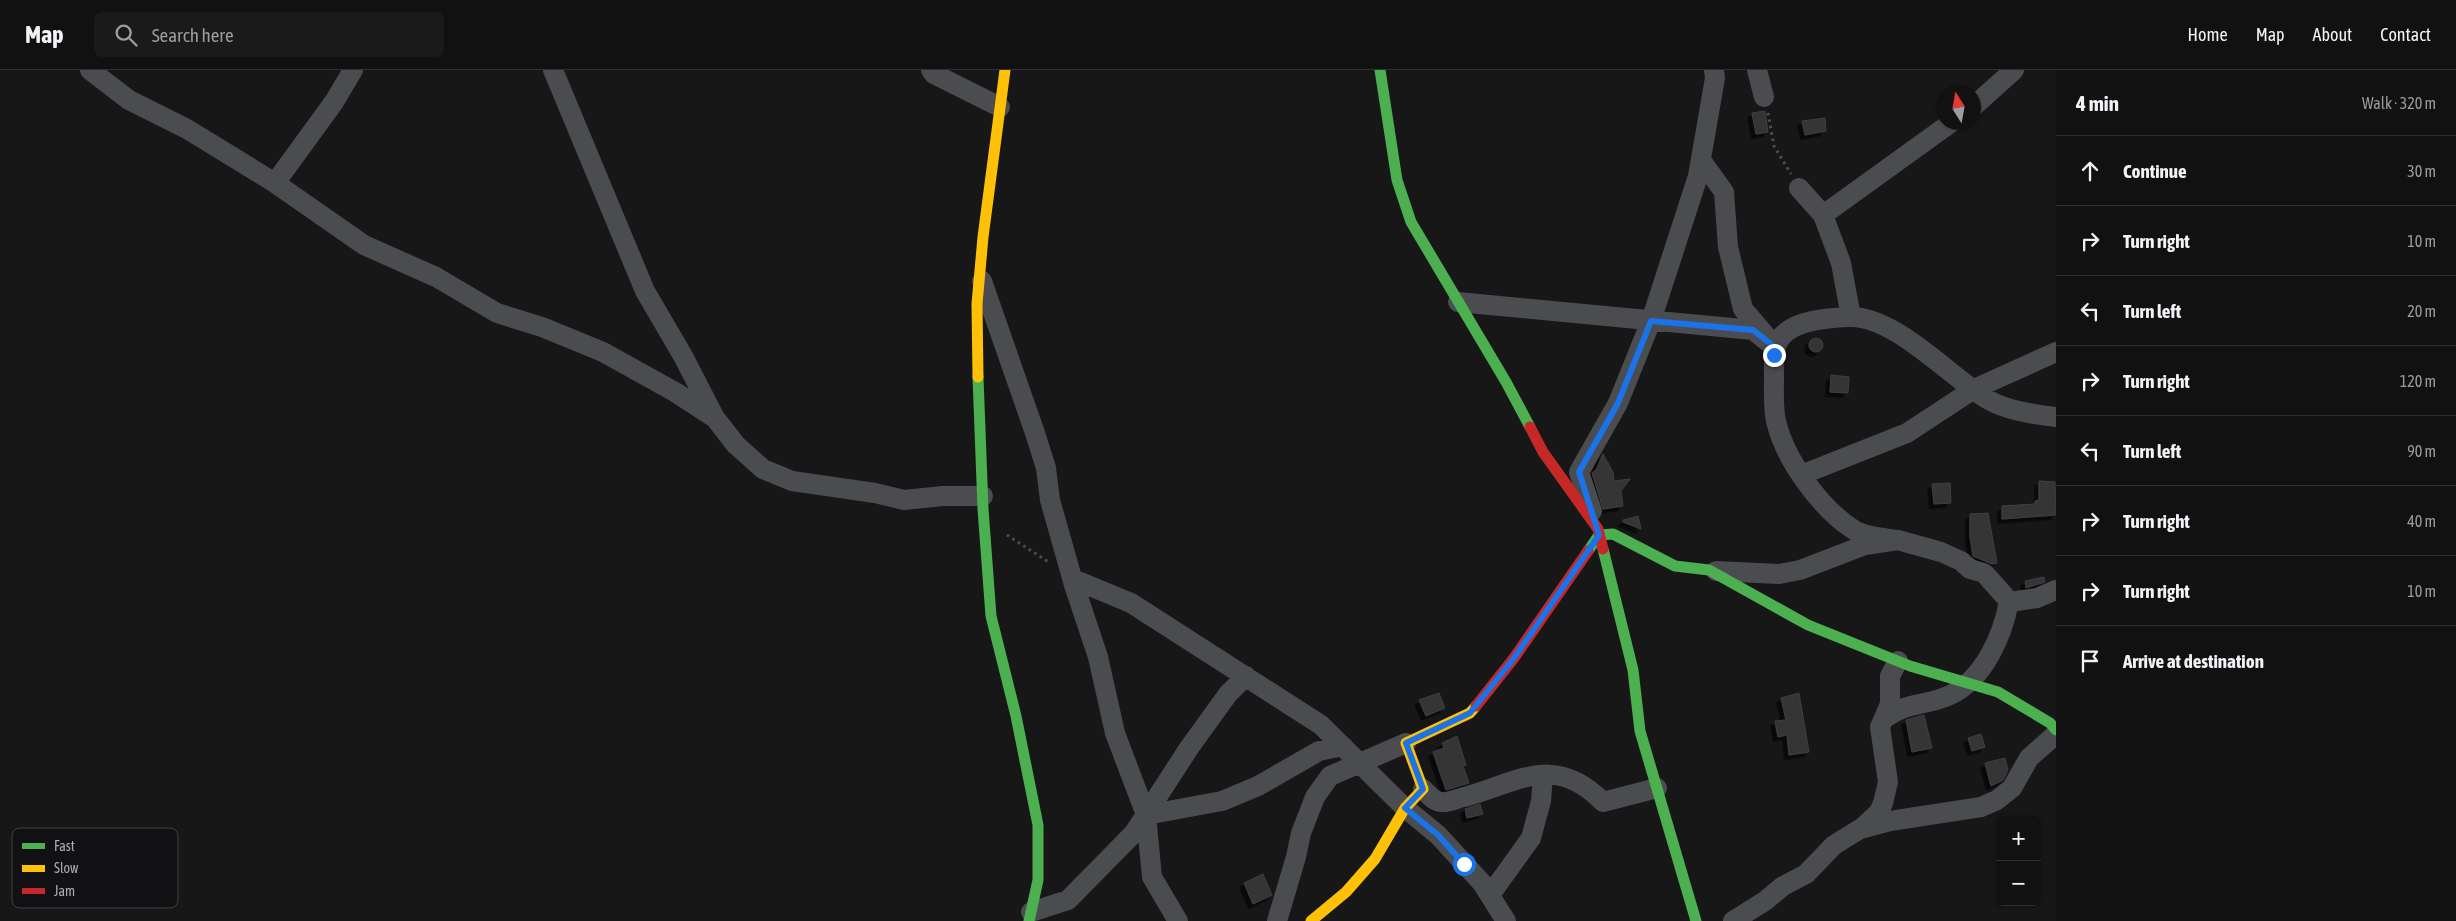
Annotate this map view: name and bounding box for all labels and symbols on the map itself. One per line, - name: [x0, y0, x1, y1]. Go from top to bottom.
- north arrow: [1936, 85, 1981, 130]
- route end: [1763, 344, 1786, 367]
- legend: [12, 828, 178, 908]
- text: Fast: [54, 838, 75, 854]
- route start: [1453, 853, 1476, 876]
- text: Slow: [54, 860, 79, 876]
- text: Jam: [54, 883, 75, 899]

